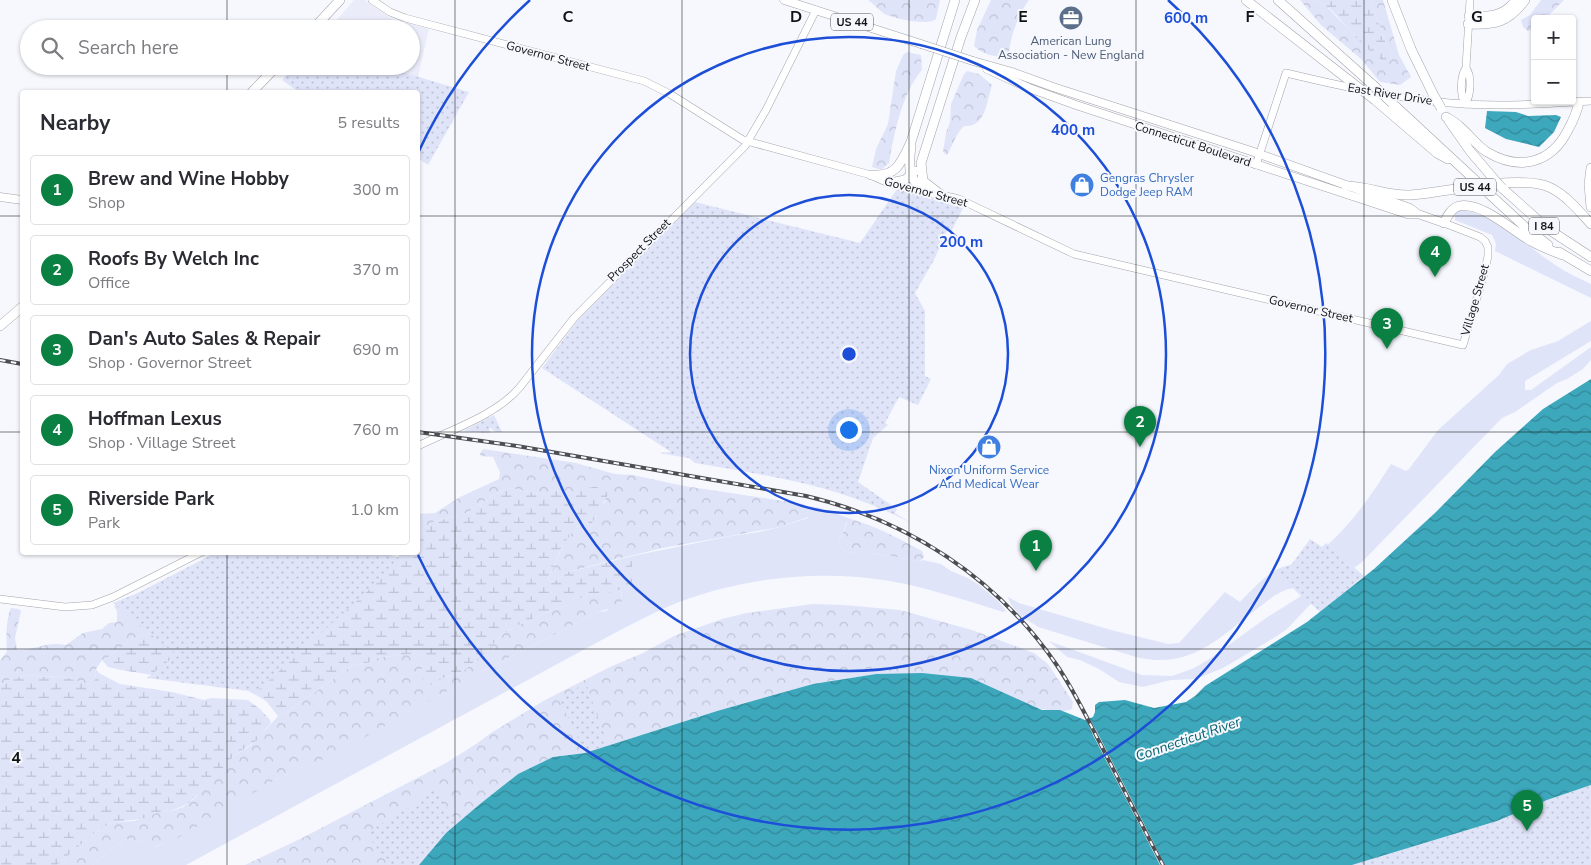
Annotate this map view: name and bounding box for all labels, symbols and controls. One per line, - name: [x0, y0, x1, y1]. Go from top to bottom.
- office icon: American Lung Association - New England: [1058, 5, 1084, 31]
- text: C: [563, 6, 574, 28]
- text: D: [790, 6, 802, 28]
- text: E: [1018, 6, 1028, 28]
- text: F: [1246, 6, 1255, 28]
- text: G: [1471, 6, 1483, 28]
- text: 600 m: [1164, 8, 1208, 28]
- road number: US 44: [831, 14, 873, 31]
- map controls: [1531, 15, 1576, 105]
- button: +: [1531, 15, 1576, 60]
- search box: [20, 20, 420, 75]
- place label: American Lung Association - New England: [998, 33, 1144, 63]
- icon: search: [38, 34, 66, 62]
- text: Search here: [78, 35, 179, 61]
- street label: Governor Street: [505, 37, 592, 75]
- button: −: [1531, 60, 1576, 105]
- street label: East River Drive: [1347, 79, 1433, 109]
- text: Nearby: [40, 109, 110, 137]
- text: 5 results: [338, 112, 400, 134]
- street label: Connecticut Boulevard: [1133, 118, 1253, 170]
- text: 400 m: [1051, 120, 1095, 140]
- text: Brew and Wine Hobby: [88, 166, 289, 192]
- place label: Gengras Chrysler Dodge Jeep RAM: [1100, 170, 1195, 200]
- shop icon: Gengras Chrysler Dodge Jeep RAM: [1069, 172, 1095, 198]
- street label: Governor Street: [883, 173, 970, 211]
- road number: US 44: [1454, 178, 1496, 196]
- text: 1: [52, 179, 62, 201]
- text: 300 m: [352, 179, 399, 201]
- text: Shop: [88, 192, 125, 214]
- street label: Prospect Street: [604, 214, 675, 285]
- road number: I 84: [1529, 218, 1559, 235]
- text: 200 m: [939, 232, 983, 252]
- pin: 4: [1419, 236, 1451, 277]
- text: Roofs By Welch Inc: [88, 246, 259, 272]
- text: 2: [52, 259, 62, 281]
- text: 370 m: [352, 259, 399, 281]
- street label: Village Street: [1457, 262, 1493, 339]
- text: Office: [88, 272, 130, 294]
- street label: Governor Street: [1267, 292, 1355, 327]
- pin: 3: [1371, 308, 1403, 349]
- text: Dan's Auto Sales & Repair: [88, 326, 321, 352]
- text: 3: [52, 339, 62, 361]
- text: 690 m: [352, 339, 399, 361]
- centre of rings: [840, 345, 858, 363]
- text: Shop · Governor Street: [88, 352, 251, 374]
- text: Hoffman Lexus: [88, 406, 222, 432]
- pin: 2: [1124, 406, 1156, 447]
- your location: [836, 417, 862, 443]
- text: 4: [52, 419, 62, 441]
- text: 760 m: [352, 419, 399, 441]
- text: Shop · Village Street: [88, 432, 235, 454]
- shop icon: Nixon Uniform Service And Medical Wear: [976, 434, 1002, 460]
- place label: Nixon Uniform Service And Medical Wear: [929, 462, 1049, 492]
- text: Riverside Park: [88, 486, 214, 512]
- text: 5: [52, 499, 62, 521]
- text: 1.0 km: [350, 499, 399, 521]
- text: Park: [88, 512, 120, 534]
- pin: 1: [1020, 530, 1052, 571]
- water label: Connecticut River: [1133, 712, 1244, 766]
- text: 4: [11, 747, 21, 769]
- pin: 5: [1511, 790, 1543, 831]

